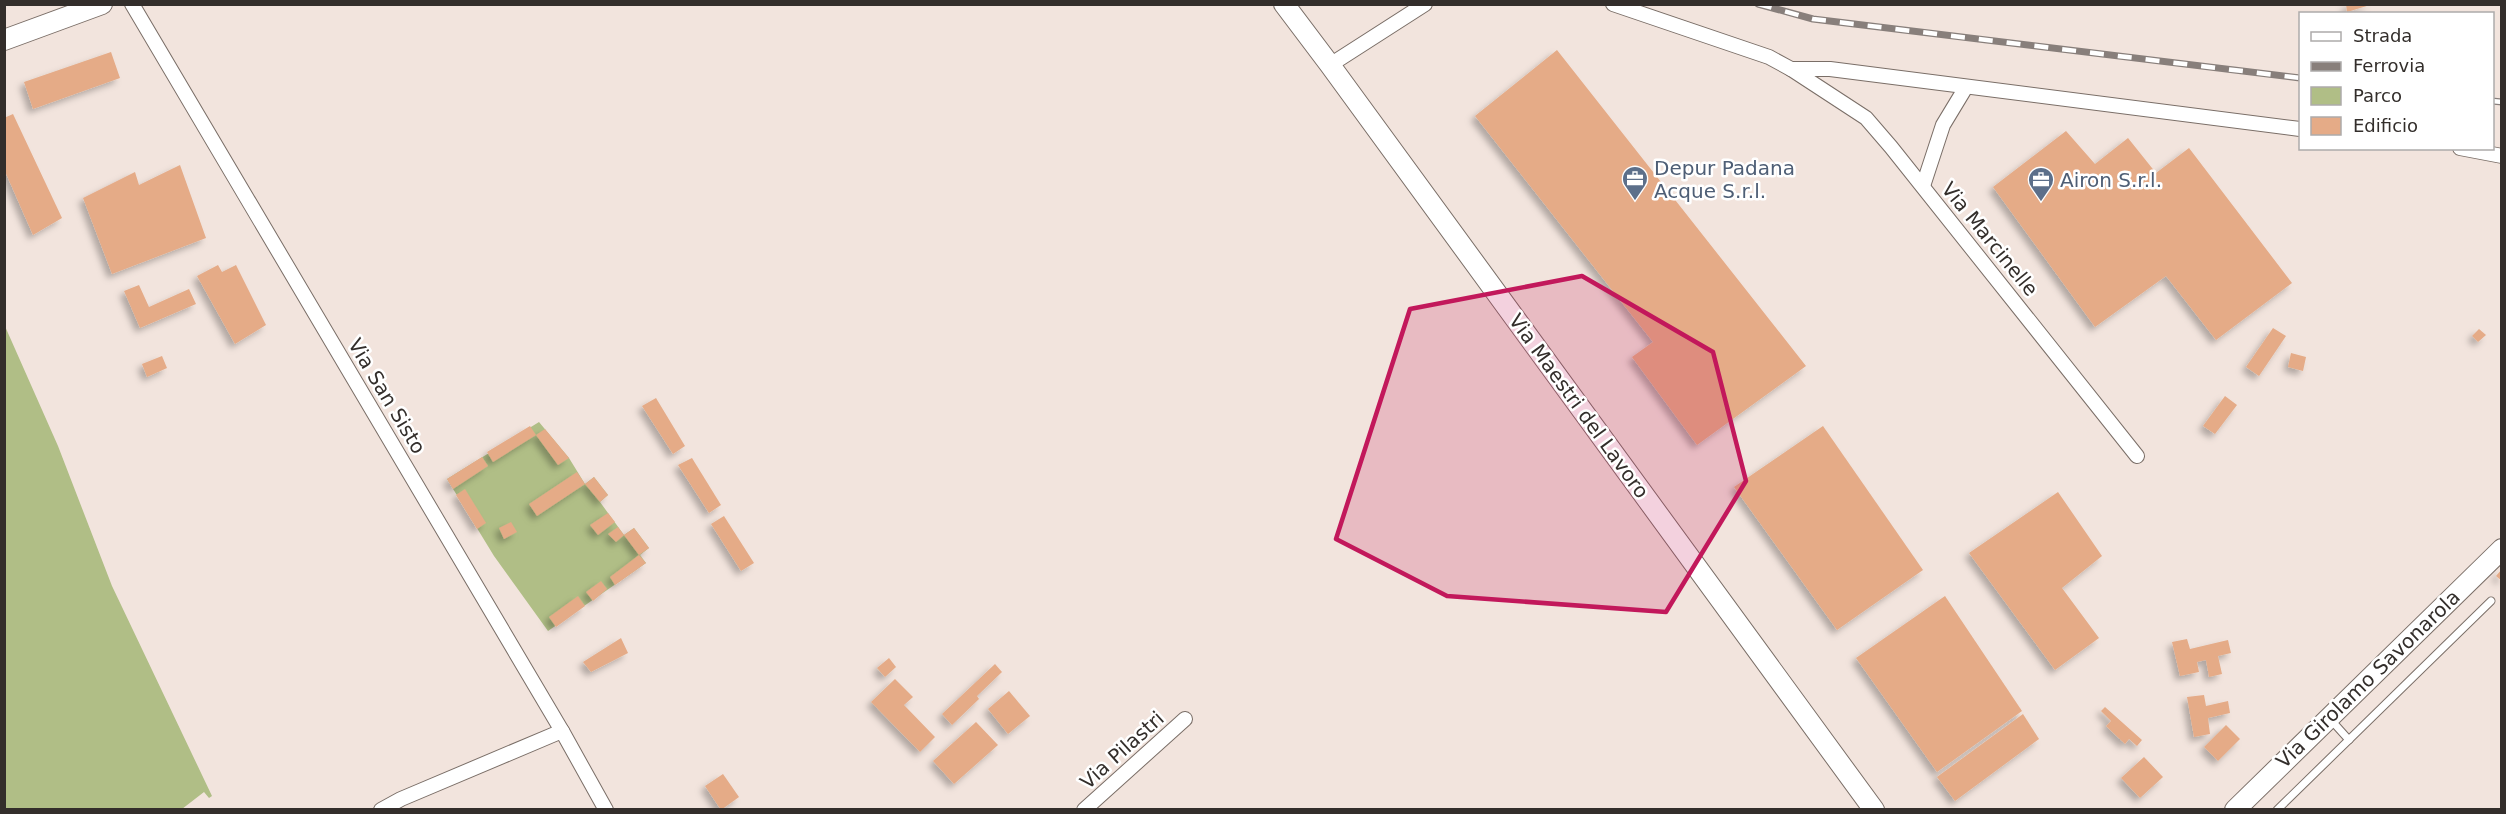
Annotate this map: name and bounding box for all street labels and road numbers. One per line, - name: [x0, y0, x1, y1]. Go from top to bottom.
- street label: Via Marcinelle: [1937, 177, 2043, 301]
- street label: Via Maestri del Lavoro: [1504, 309, 1654, 503]
- street label: Via San Sisto: [343, 334, 431, 458]
- street label: Via Girolamo Savonarola: [2271, 585, 2465, 773]
- street label: Via Pilastri: [1075, 706, 1169, 794]

